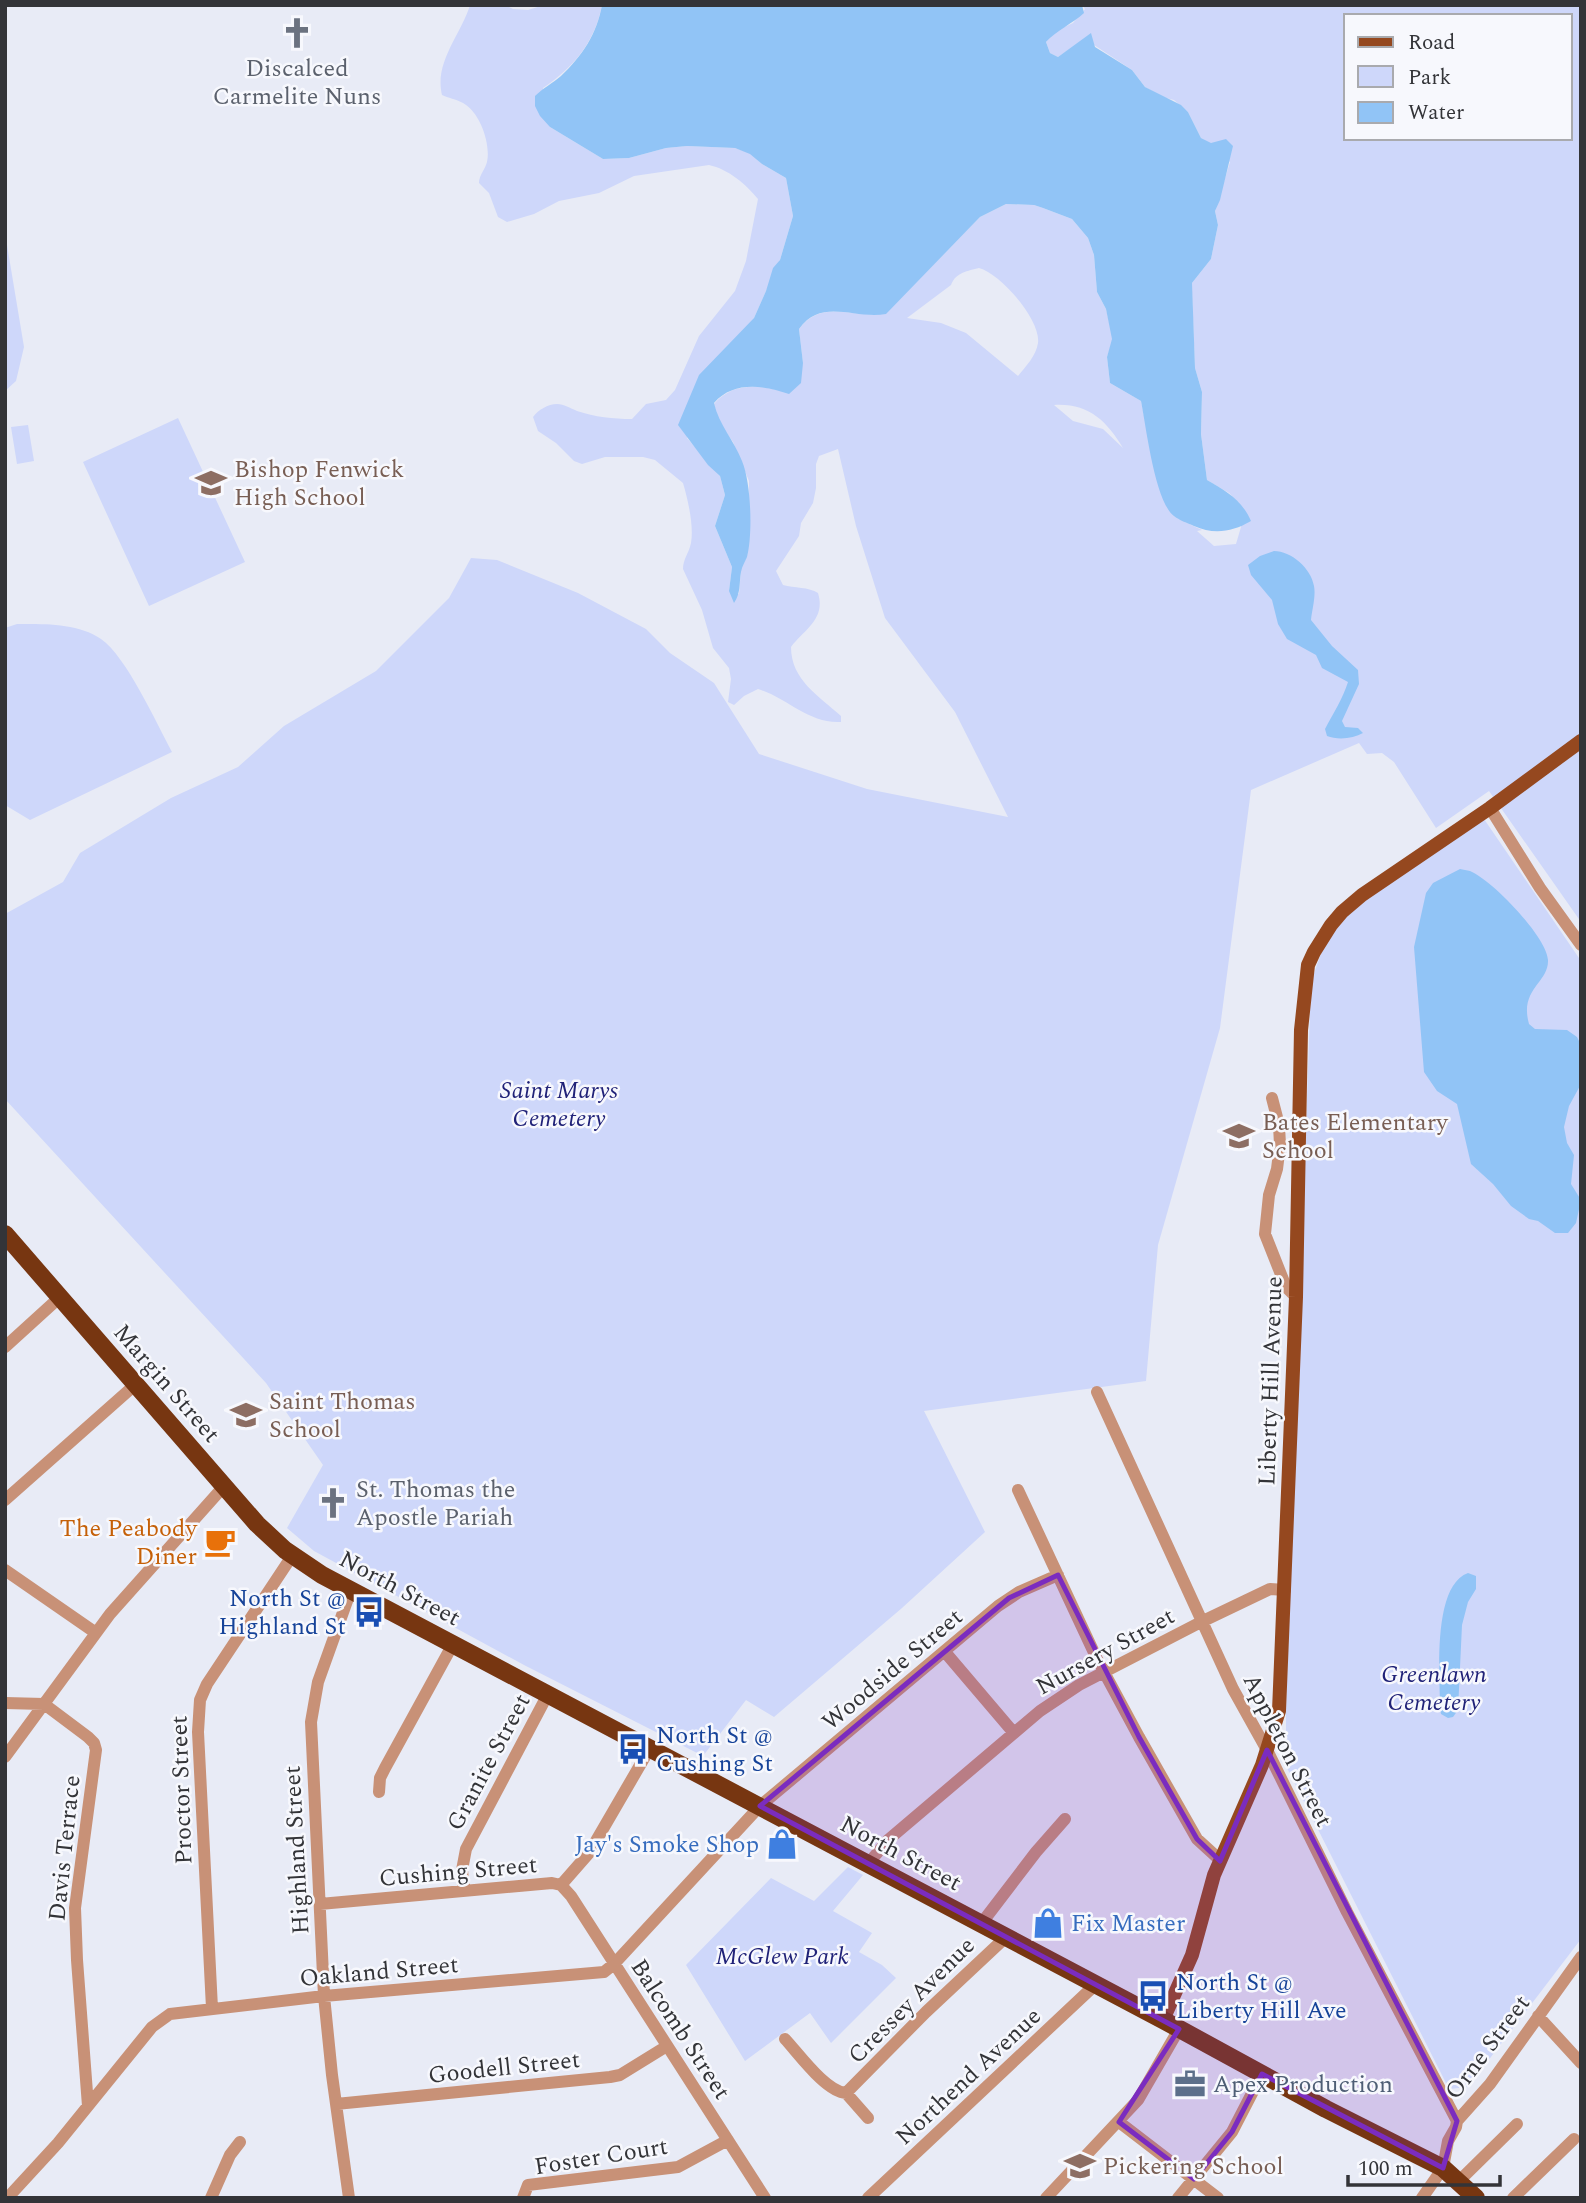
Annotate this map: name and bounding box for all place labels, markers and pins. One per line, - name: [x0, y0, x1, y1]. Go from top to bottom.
- church icon: Discalced Carmelite Nuns: [280, 16, 314, 50]
- place label: Discalced Carmelite Nuns: [213, 51, 381, 115]
- place label: Bishop Fenwick High School: [234, 452, 404, 516]
- school or university icon: Bishop Fenwick High School: [194, 466, 228, 500]
- place label: Bates Elementary School: [1262, 1105, 1449, 1169]
- school or university icon: Bates Elementary School: [1222, 1119, 1256, 1153]
- place label: Saint Thomas School: [269, 1384, 416, 1448]
- school or university icon: Saint Thomas School: [229, 1398, 263, 1432]
- place label: St. Thomas the Apostle Pariah: [356, 1472, 515, 1536]
- church icon: St. Thomas the Apostle Pariah: [316, 1486, 350, 1520]
- place label: The Peabody Diner: [59, 1511, 198, 1575]
- cafe icon: The Peabody Diner: [203, 1525, 237, 1559]
- place label: North St @ Highland St: [219, 1581, 346, 1645]
- bus stop icon: North St @ Highland St: [352, 1595, 386, 1629]
- place label: North St @ Cushing St: [656, 1718, 773, 1782]
- bus stop icon: North St @ Cushing St: [616, 1732, 650, 1766]
- place label: Jay's Smoke Shop: [575, 1827, 759, 1863]
- shop icon: Jay's Smoke Shop: [765, 1827, 799, 1861]
- shop icon: Fix Master: [1031, 1906, 1065, 1940]
- place label: Fix Master: [1071, 1906, 1185, 1942]
- place label: North St @ Liberty Hill Ave: [1176, 1965, 1347, 2029]
- bus stop icon: North St @ Liberty Hill Ave: [1136, 1979, 1170, 2013]
- office icon: Apex Production: [1173, 2067, 1207, 2101]
- place label: Apex Production: [1213, 2067, 1393, 2103]
- school or university icon: Pickering School: [1063, 2149, 1097, 2183]
- place label: Pickering School: [1103, 2149, 1284, 2185]

